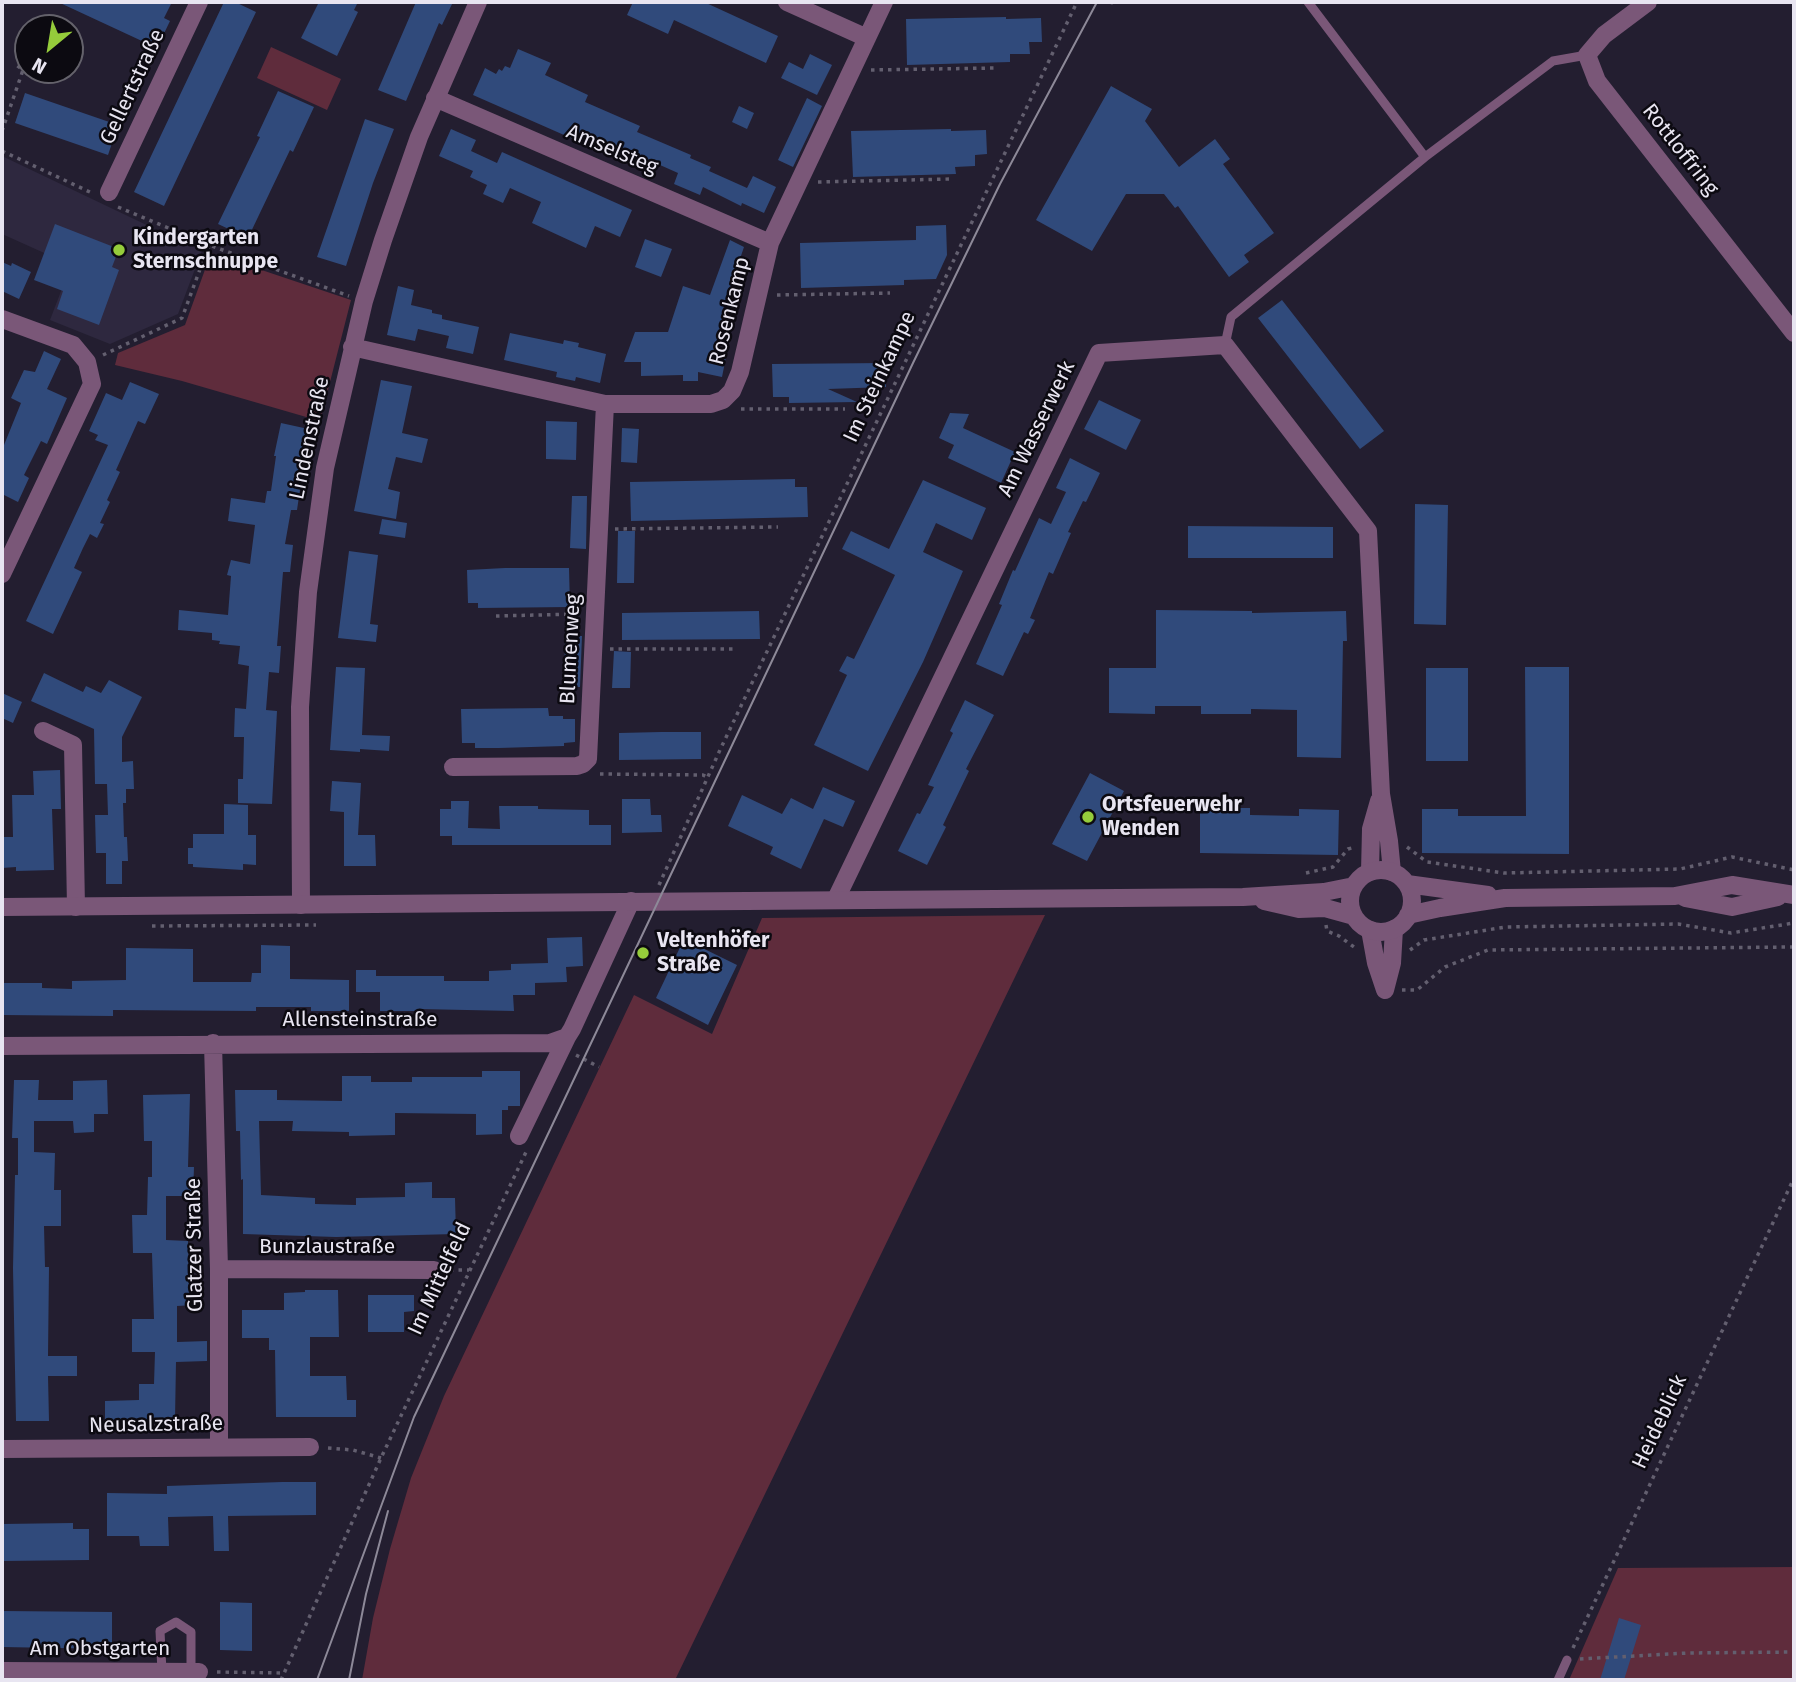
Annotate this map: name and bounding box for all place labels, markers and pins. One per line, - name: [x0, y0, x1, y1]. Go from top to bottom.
- place label: Kindergarten Sternschnuppe: [133, 225, 278, 275]
- marker: Kindergarten Sternschnuppe: [111, 242, 127, 258]
- place label: Ortsfeuerwehr Wenden: [1102, 792, 1242, 842]
- marker: Ortsfeuerwehr Wenden: [1080, 809, 1096, 825]
- place label: Veltenhöfer Straße: [657, 928, 769, 978]
- marker: Veltenhöfer Straße: [635, 945, 651, 961]

